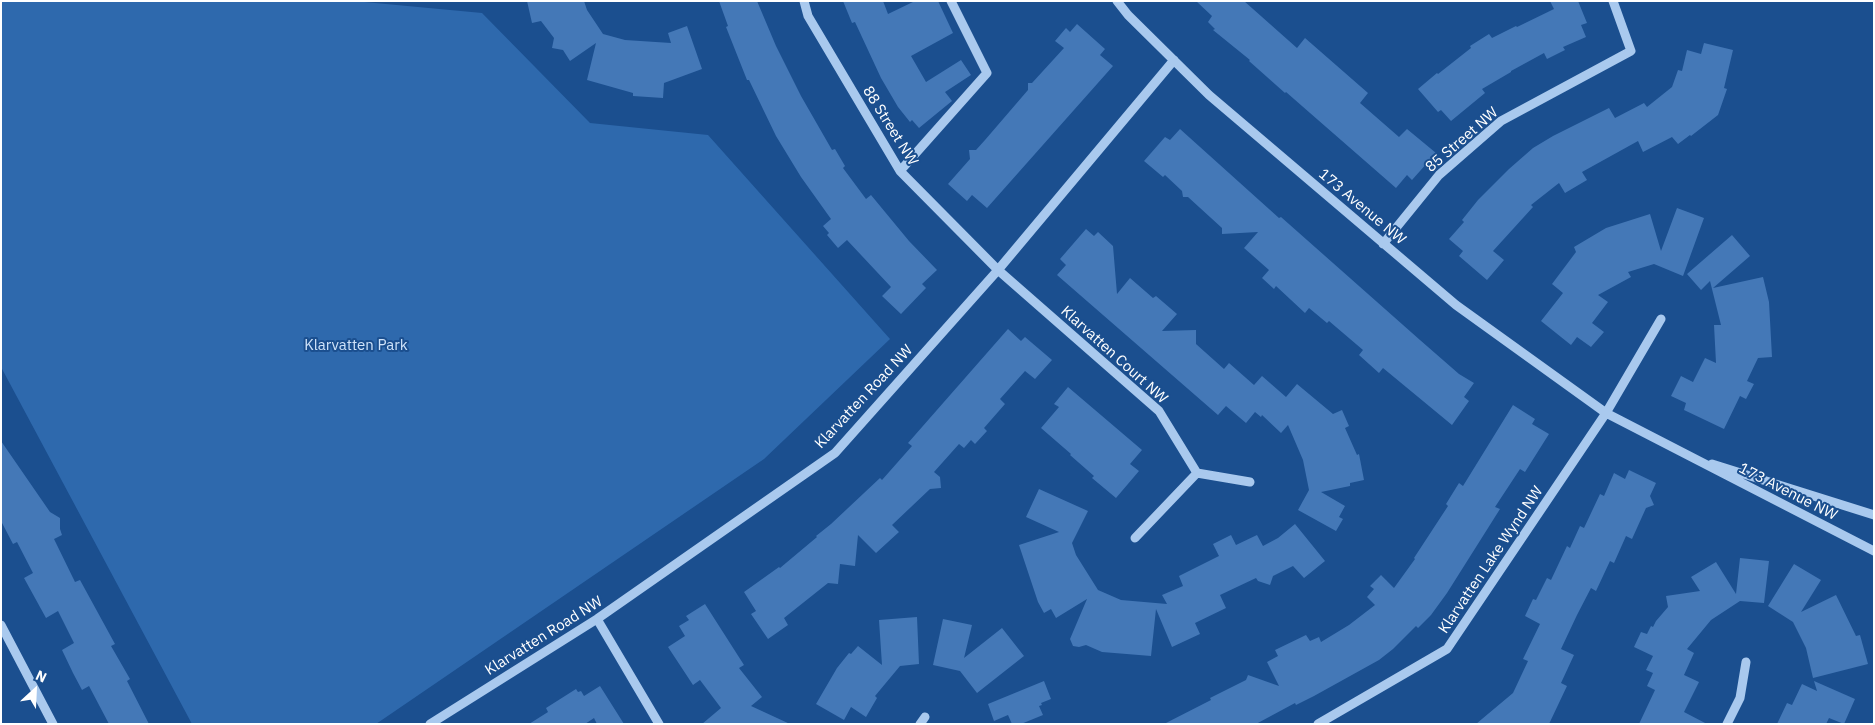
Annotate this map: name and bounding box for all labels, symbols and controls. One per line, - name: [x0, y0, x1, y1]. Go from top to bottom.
- street label: 88 Street NW: [858, 83, 922, 169]
- street label: 85 Street NW: [1422, 104, 1502, 176]
- street label: 173 Avenue NW: [1315, 165, 1409, 249]
- street label: Klarvatten Court NW: [1057, 302, 1171, 408]
- park label: Klarvatten Park: [304, 337, 408, 355]
- street label: Klarvatten Road NW: [811, 341, 917, 453]
- street label: 173 Avenue NW: [1736, 459, 1840, 525]
- street label: Klarvatten Lake Wynd NW: [1435, 483, 1547, 637]
- street label: Klarvatten Road NW: [482, 593, 606, 679]
- north arrow: [10, 665, 60, 715]
- text: N: [33, 666, 50, 687]

